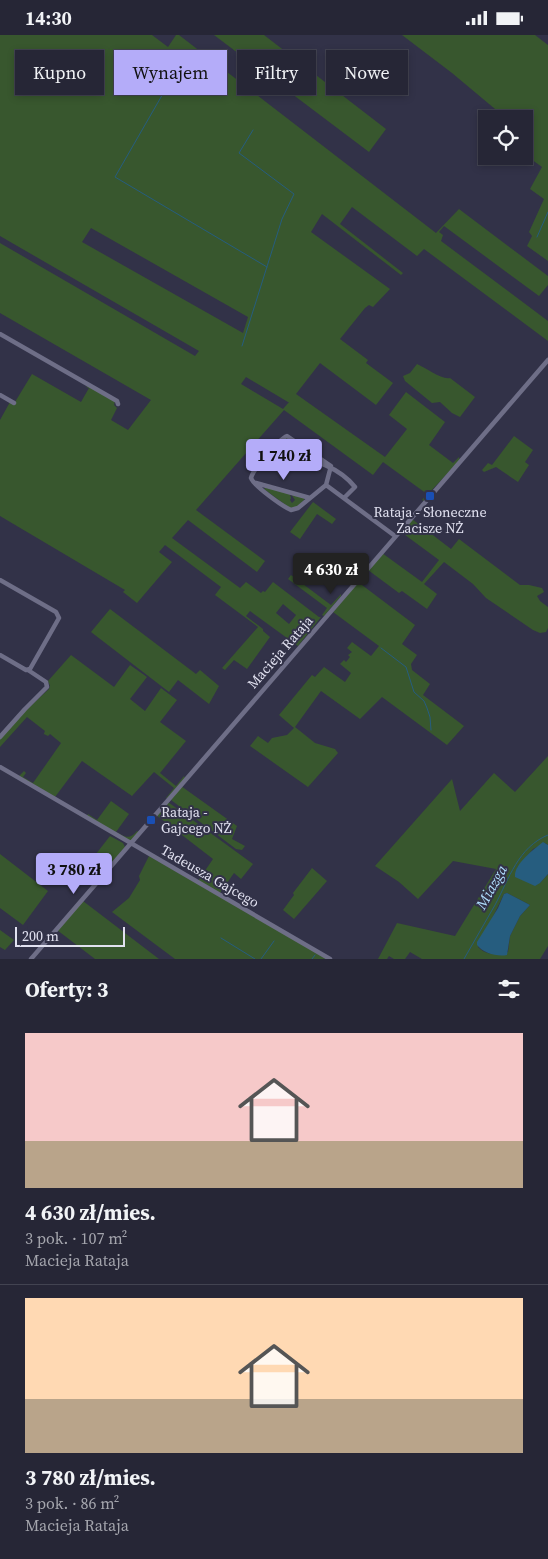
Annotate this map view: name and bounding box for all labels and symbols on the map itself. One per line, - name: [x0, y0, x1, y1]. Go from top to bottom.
- pin: 1 740 zł: [232, 439, 336, 481]
- marker: Rataja - Słoneczne Zacisze NŻ: [424, 490, 436, 502]
- place label: Rataja - Słoneczne Zacisze NŻ: [373, 502, 487, 538]
- pin: 4 630 zł: [279, 553, 383, 595]
- street label: Macieja Rataja: [243, 611, 318, 693]
- place label: Rataja - Gajcego NŻ: [161, 802, 232, 838]
- marker: Rataja - Gajcego NŻ: [145, 814, 157, 826]
- street label: Tadeusza Gajcego: [157, 840, 263, 912]
- pin: 3 780 zł: [22, 853, 126, 895]
- water label: Miazga: [470, 861, 512, 914]
- scale bar: [15, 924, 125, 947]

